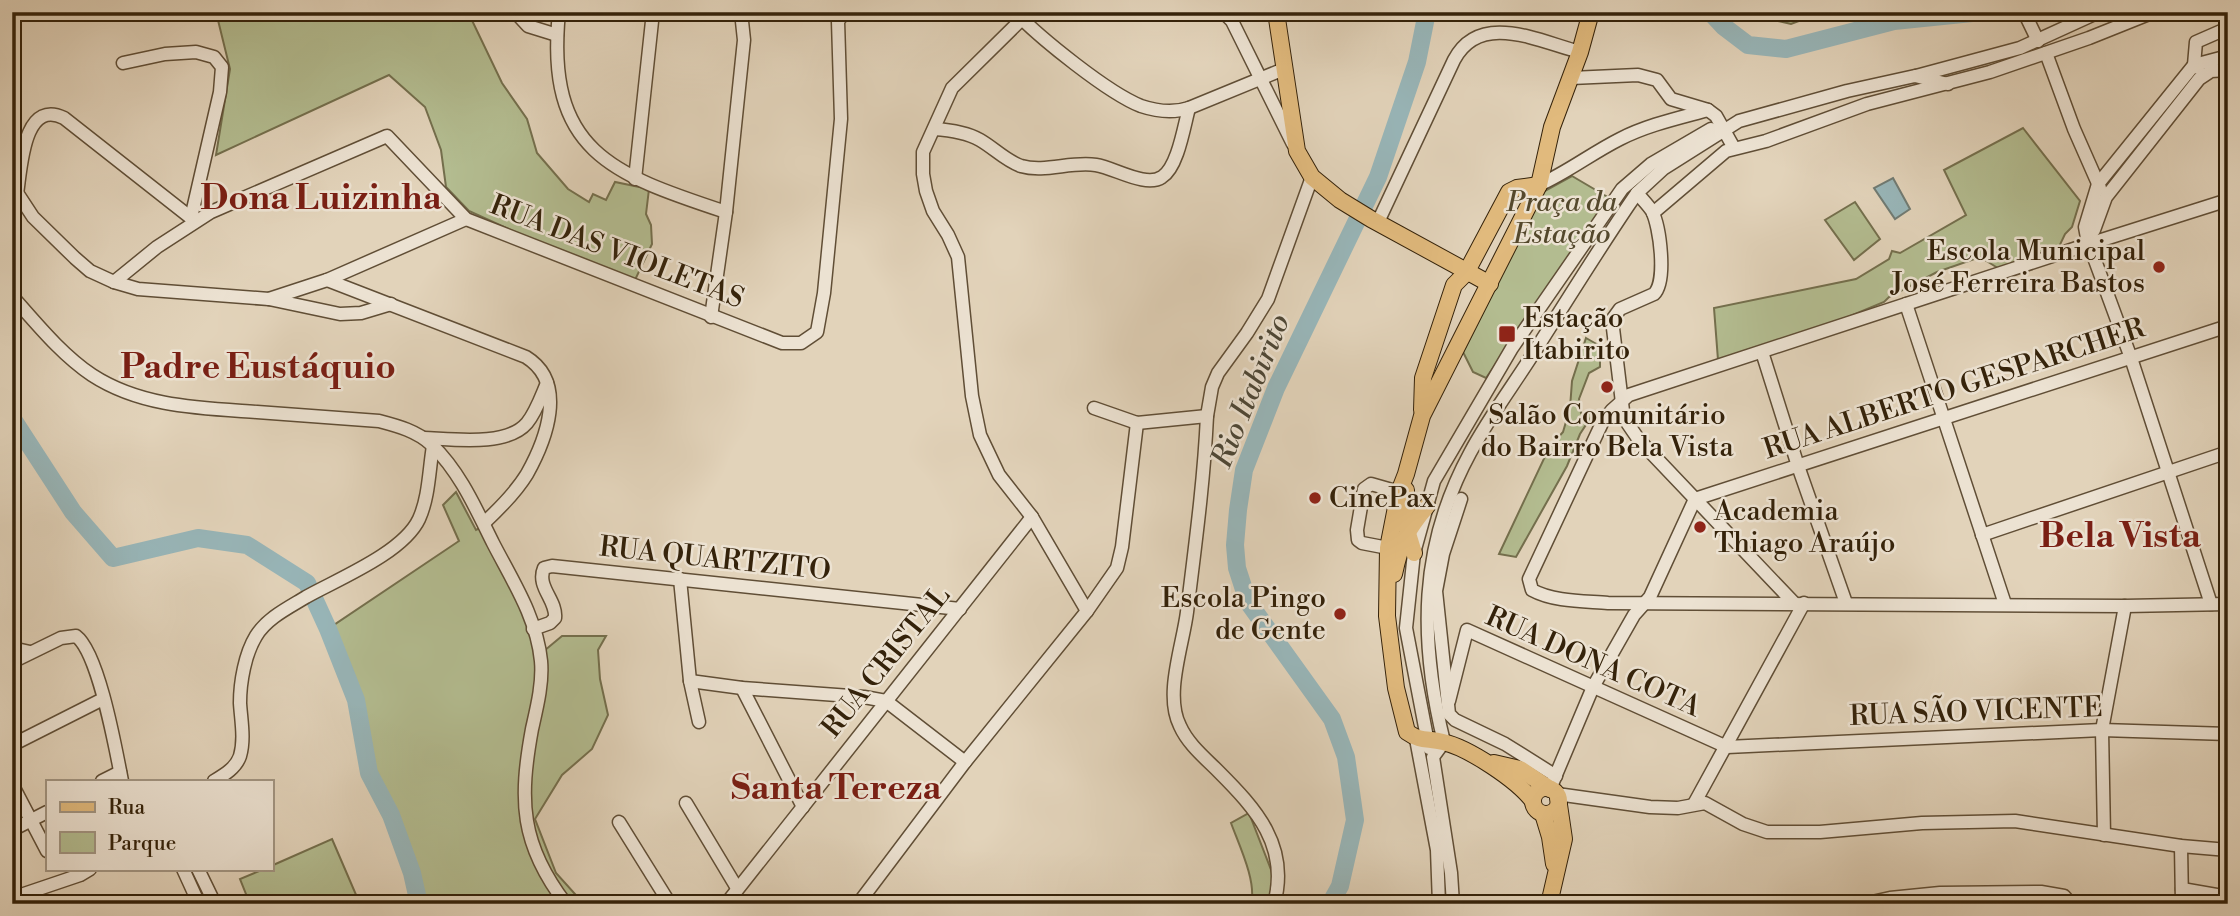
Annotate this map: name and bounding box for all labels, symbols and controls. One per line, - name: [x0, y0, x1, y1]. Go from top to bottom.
- district label: Dona Luizinha: [200, 177, 443, 220]
- park label: Praça da Estação: [1506, 185, 1618, 252]
- street label: RUA DAS VIOLETAS: [485, 187, 749, 317]
- place label: Escola Municipal José Ferreira Bastos: [1890, 234, 2145, 301]
- marker: Escola Municipal José Ferreira Bastos: [2151, 259, 2167, 275]
- place label: Estação Itabirito: [1523, 301, 1630, 368]
- water label: Rio Itabirito: [1203, 309, 1299, 474]
- street label: RUA ALBERTO GESPARCHER: [1759, 311, 2150, 467]
- marker: Estação Itabirito: [1497, 324, 1517, 344]
- district label: Padre Eustáquio: [120, 346, 396, 389]
- marker: Salão Comunitário do Bairro Bela Vista: [1599, 379, 1615, 395]
- place label: Salão Comunitário do Bairro Bela Vista: [1480, 398, 1734, 465]
- place label: CinePax: [1329, 481, 1435, 516]
- marker: CinePax: [1307, 490, 1323, 506]
- place label: Academia Thiago Araújo: [1713, 494, 1896, 561]
- district label: Bela Vista: [2039, 515, 2202, 558]
- marker: Academia Thiago Araújo: [1692, 519, 1708, 535]
- street label: RUA QUARTZITO: [597, 529, 833, 589]
- street label: RUA CRISTAL: [814, 579, 958, 745]
- place label: Escola Pingo de Gente: [1161, 581, 1326, 648]
- street label: RUA DONA COTA: [1480, 599, 1707, 725]
- marker: Escola Pingo de Gente: [1332, 606, 1348, 622]
- street label: RUA SÃO VICENTE: [1849, 688, 2103, 734]
- district label: Santa Tereza: [731, 767, 942, 810]
- legend: [46, 780, 273, 870]
- text: Rua: [108, 795, 145, 821]
- text: Parque: [108, 831, 176, 857]

